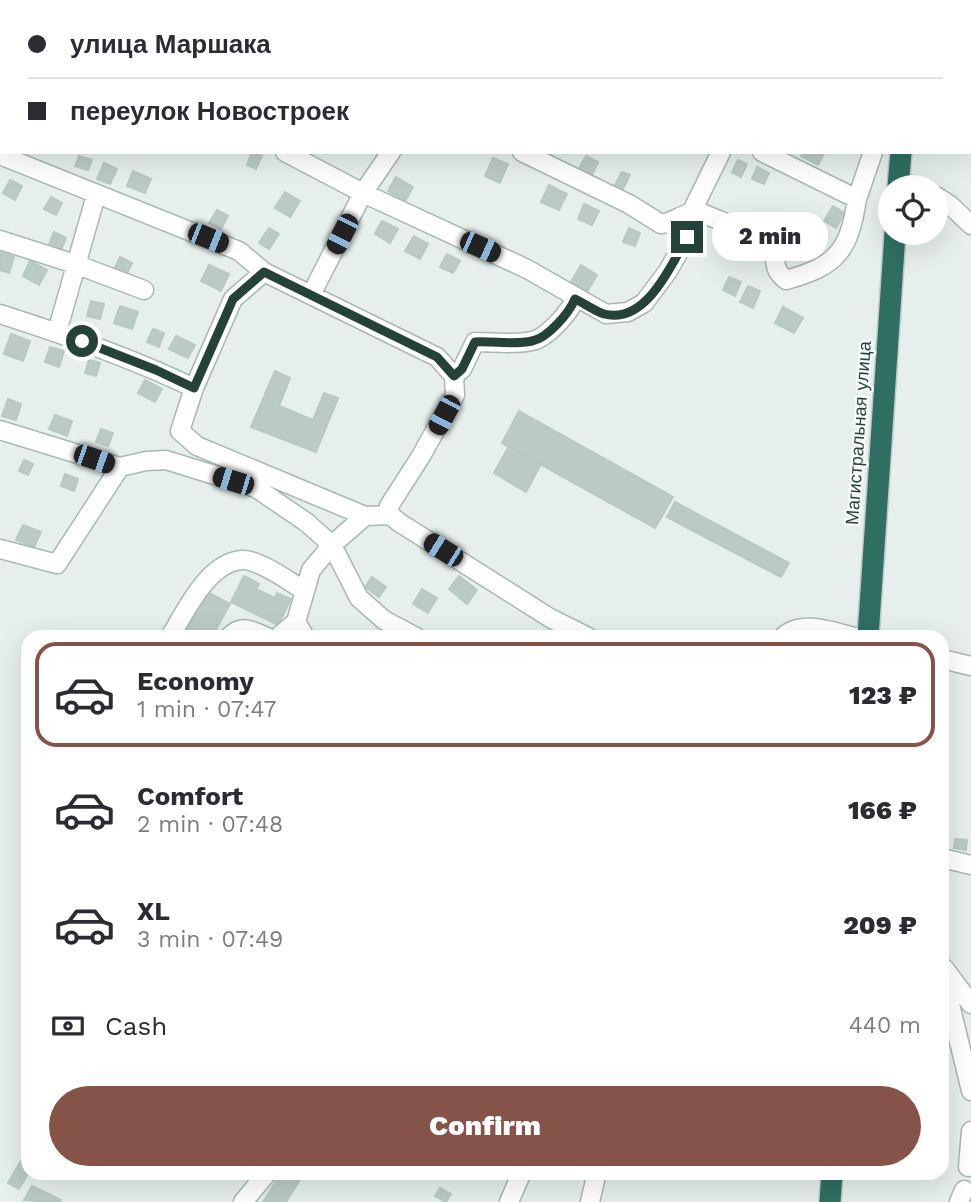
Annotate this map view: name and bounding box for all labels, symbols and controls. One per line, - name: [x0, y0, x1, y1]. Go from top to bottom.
- text: улица Маршака: [70, 29, 271, 59]
- text: переулок Новостроек: [70, 96, 349, 126]
- map controls: [878, 175, 948, 245]
- button: locate: [878, 175, 948, 245]
- car: [324, 211, 361, 257]
- callout: 2 min: [712, 212, 827, 262]
- car: [185, 220, 232, 256]
- route end: [671, 221, 703, 253]
- text: 2 min: [739, 223, 801, 250]
- car: [457, 229, 504, 265]
- route start: [66, 325, 98, 357]
- street label: Магистральная улица: [841, 339, 875, 526]
- car: [425, 392, 464, 438]
- car: [71, 442, 118, 476]
- car: [210, 465, 257, 497]
- car: [420, 530, 467, 570]
- icon: car: [53, 663, 116, 726]
- text: Economy: [137, 666, 254, 696]
- text: 123 ₽: [849, 680, 917, 710]
- text: 1 min · 07:47: [137, 696, 276, 723]
- icon: car: [53, 778, 116, 841]
- text: Comfort: [137, 781, 243, 811]
- text: 166 ₽: [848, 795, 917, 825]
- text: 2 min · 07:48: [137, 811, 283, 838]
- icon: car: [53, 893, 116, 956]
- text: XL: [137, 896, 170, 926]
- text: 209 ₽: [843, 910, 917, 940]
- text: 3 min · 07:49: [137, 926, 283, 953]
- icon: cash: [49, 1007, 87, 1045]
- text: Cash: [105, 1011, 167, 1041]
- text: 440 m: [849, 1012, 921, 1039]
- button: Confirm: [49, 1086, 921, 1166]

